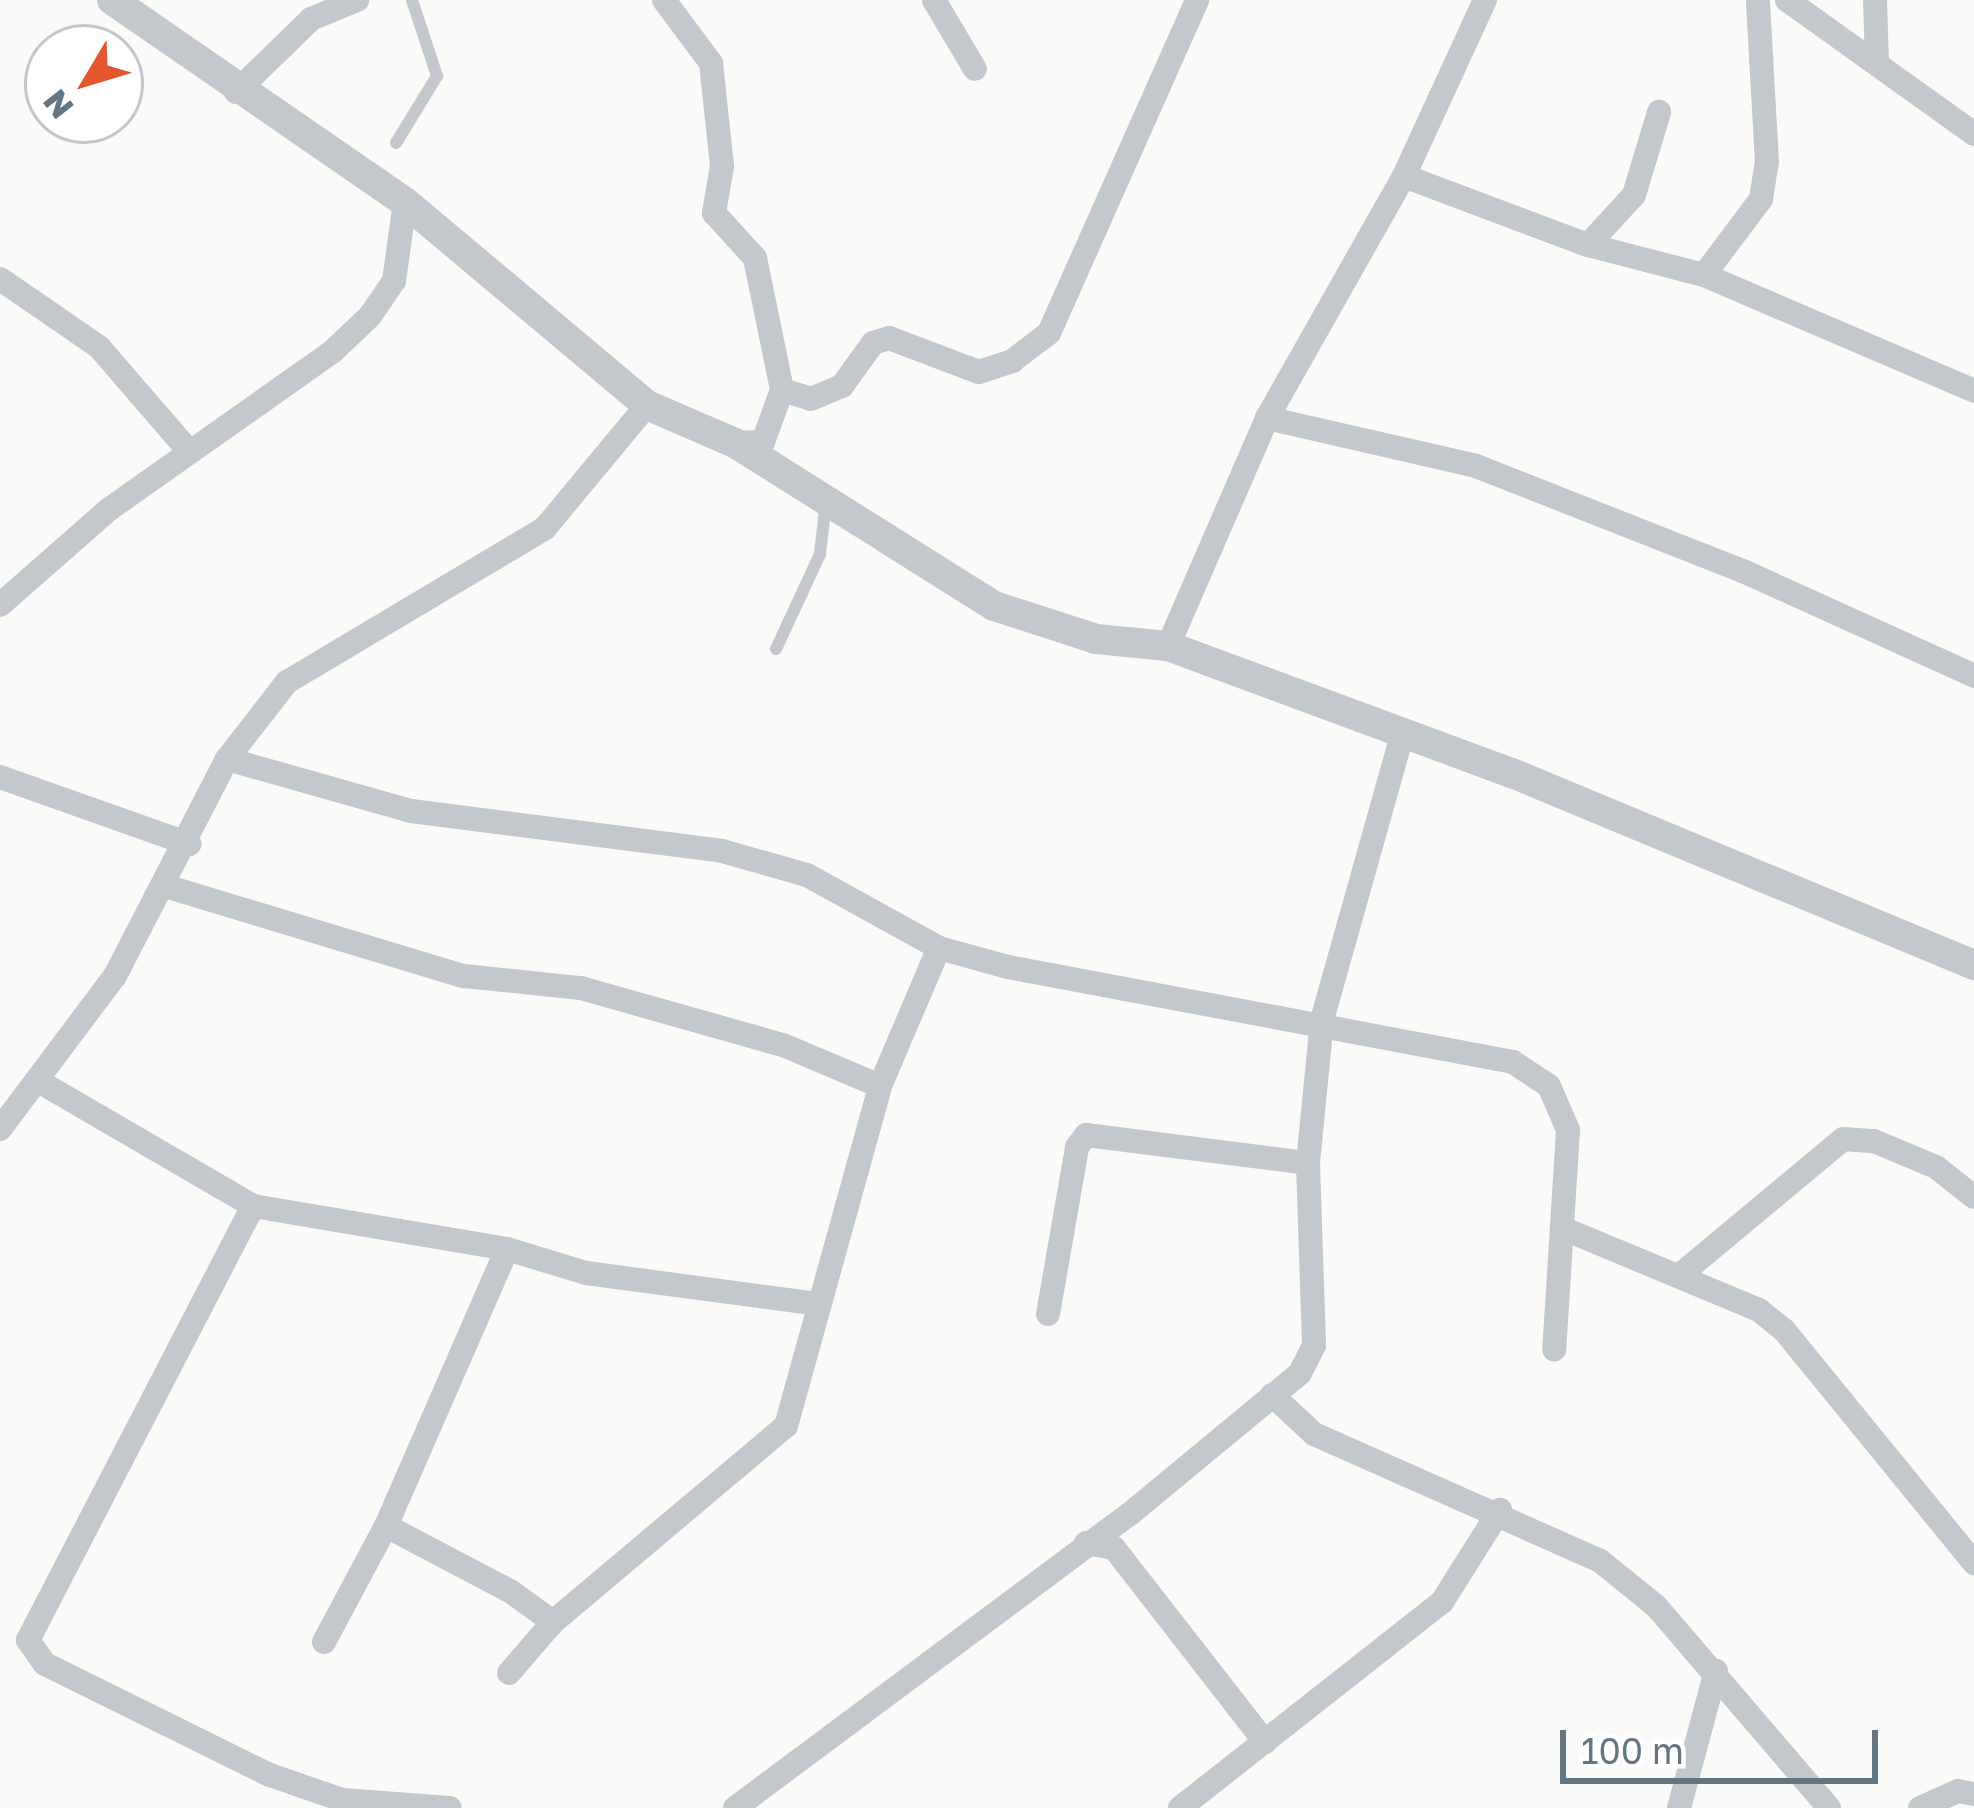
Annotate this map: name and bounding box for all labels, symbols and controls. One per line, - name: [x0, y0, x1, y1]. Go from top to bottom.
- north arrow: [24, 24, 144, 144]
- text: N: [35, 83, 81, 127]
- scale bar: [1566, 1706, 1884, 1780]
- text: 100 m: [1581, 1729, 1684, 1772]

